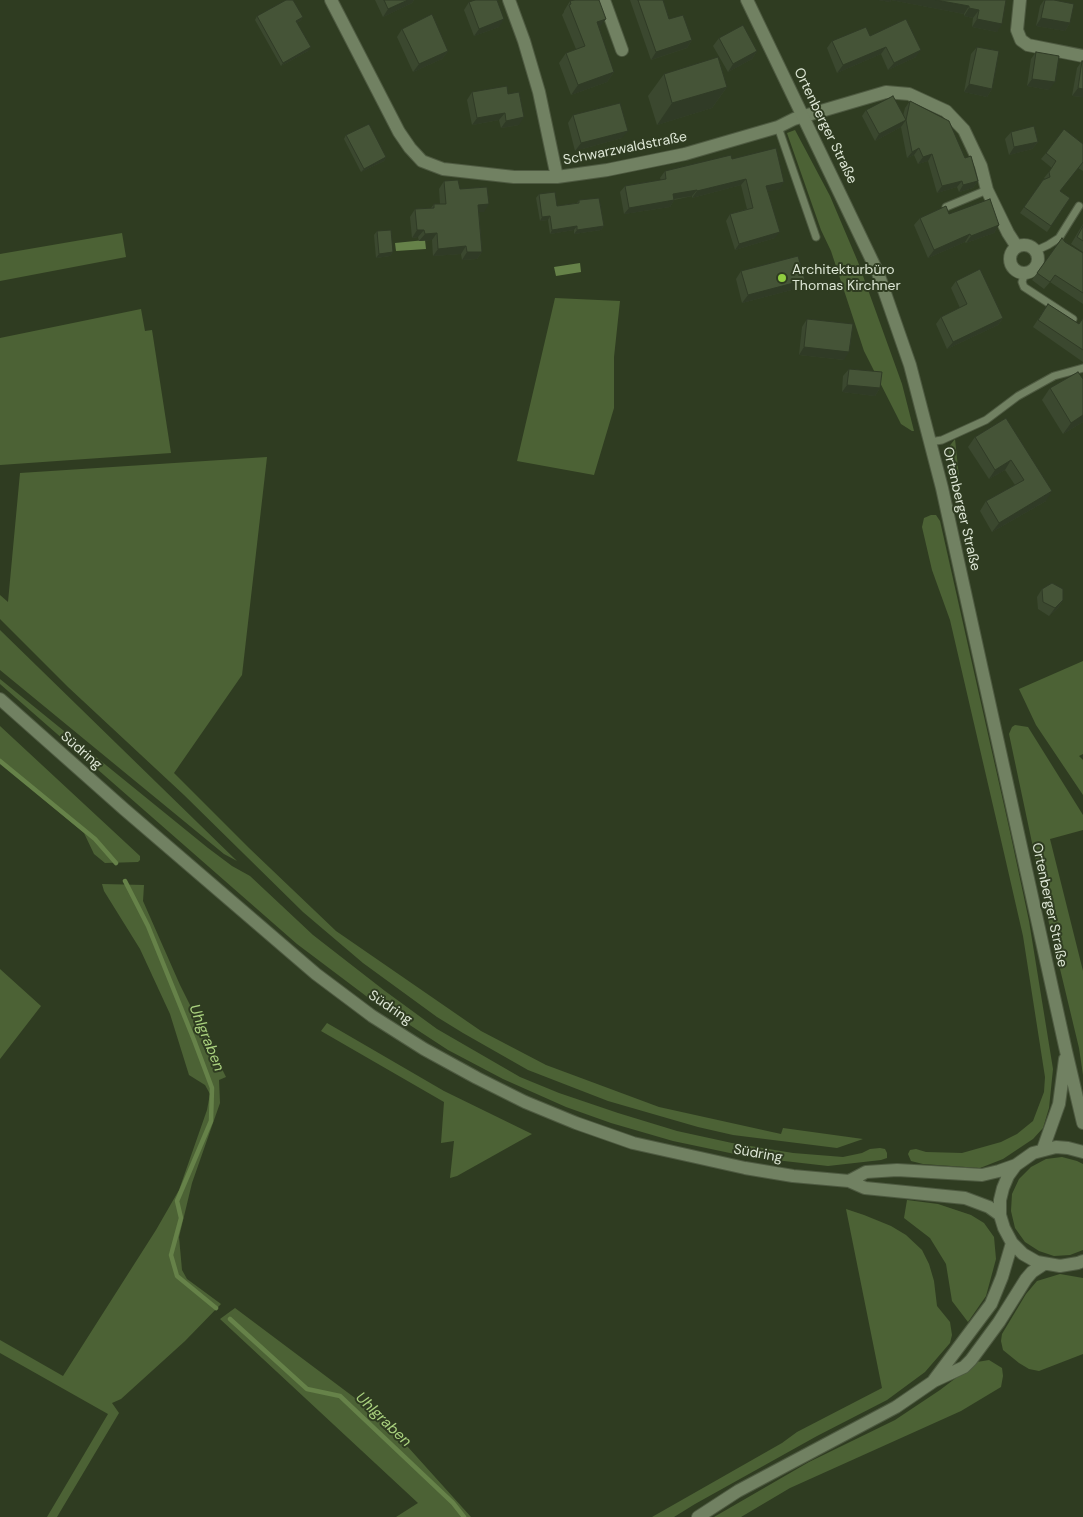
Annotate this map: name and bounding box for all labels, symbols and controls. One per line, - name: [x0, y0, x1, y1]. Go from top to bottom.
- street label: Ortenberger Straße: [790, 65, 860, 187]
- street label: Schwarzwaldstraße: [562, 129, 688, 169]
- place label: Architekturbüro Thomas Kirchner: [792, 262, 901, 294]
- marker: Architekturbüro Thomas Kirchner: [776, 272, 788, 284]
- street label: Ortenberger Straße: [939, 445, 983, 573]
- street label: Südring: [57, 728, 105, 774]
- street label: Ortenberger Straße: [1028, 841, 1070, 969]
- street label: Südring: [365, 987, 415, 1029]
- water label: Uhlgraben: [184, 1002, 228, 1074]
- street label: Südring: [732, 1141, 784, 1167]
- water label: Uhlgraben: [351, 1389, 415, 1451]

